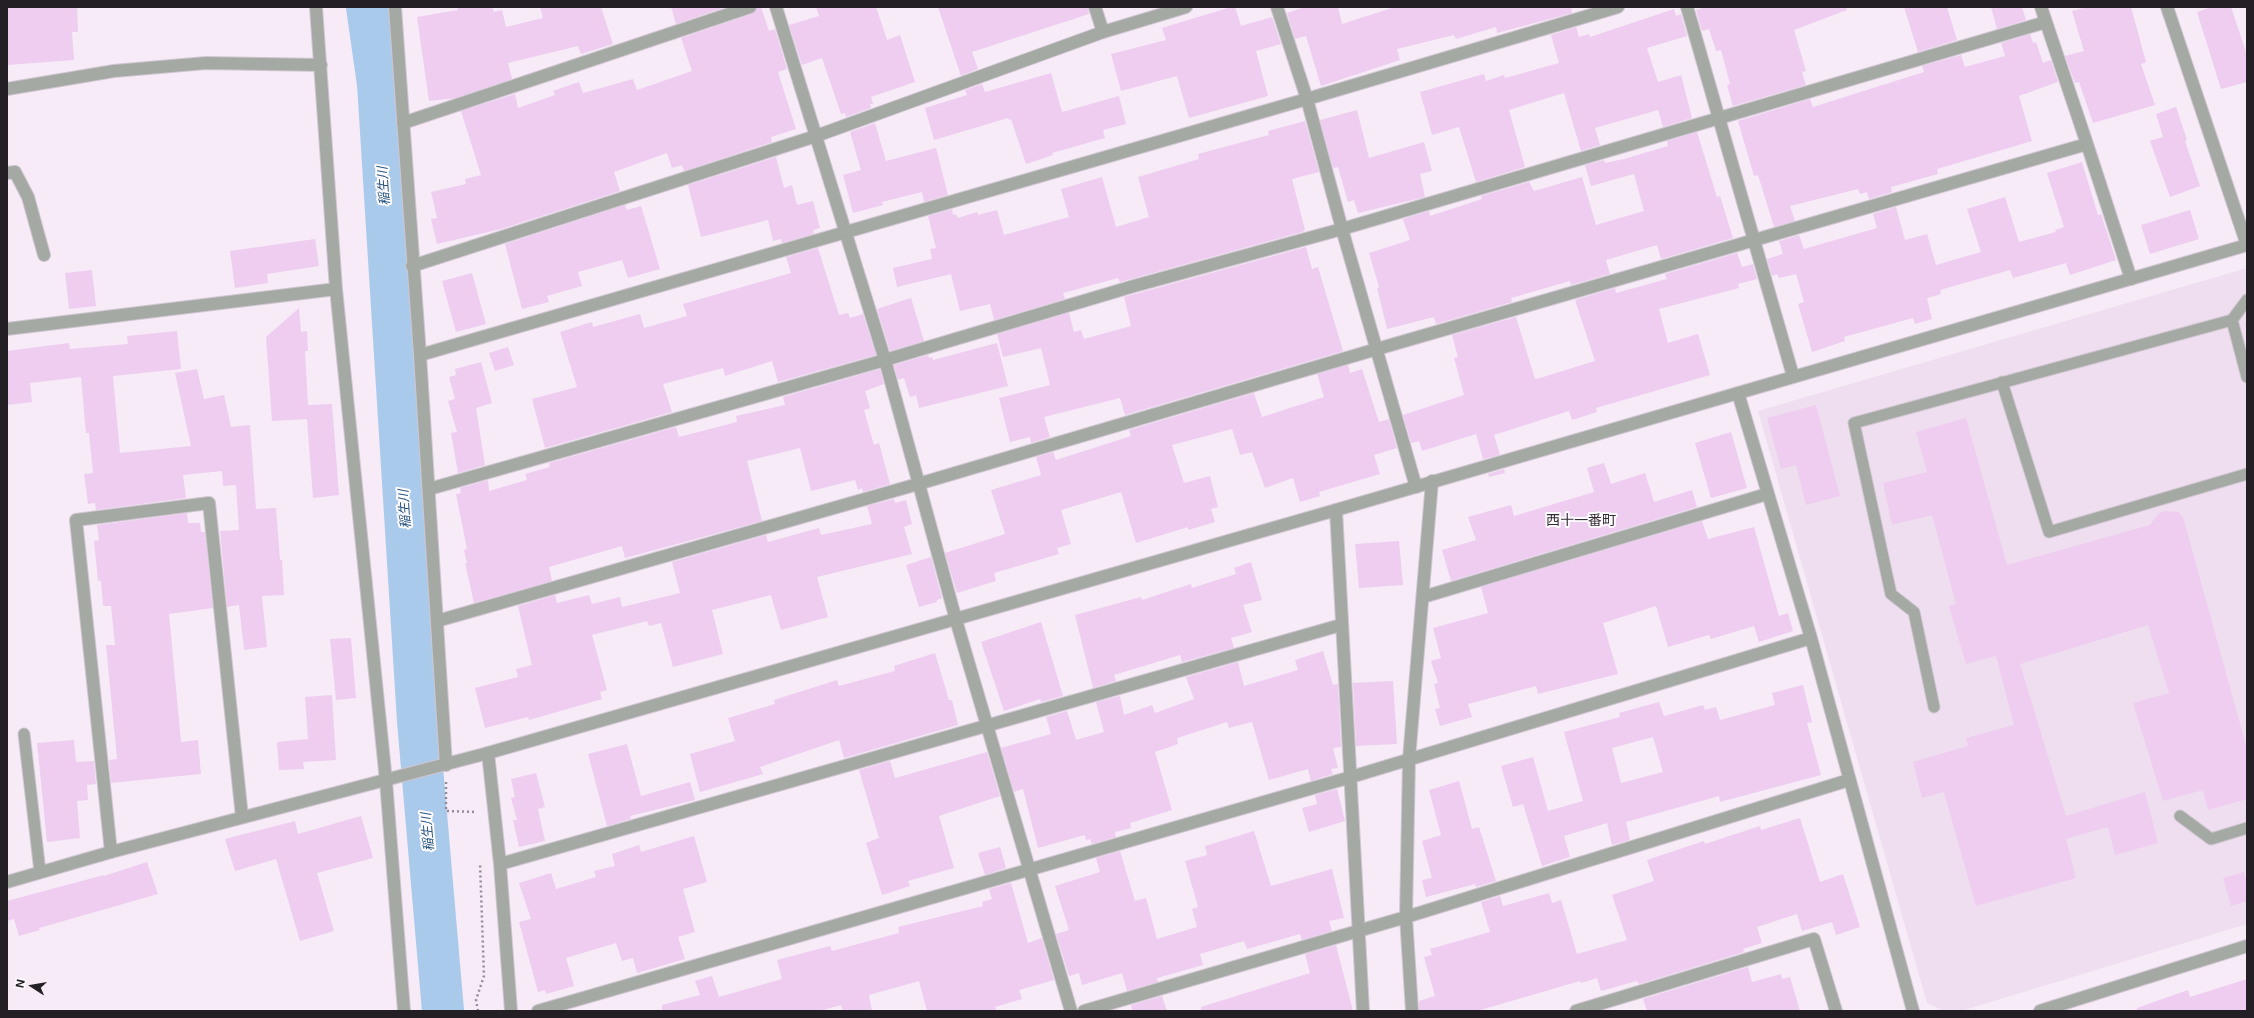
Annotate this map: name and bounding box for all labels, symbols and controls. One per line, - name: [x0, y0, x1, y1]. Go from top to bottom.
- water label: 稲生川: [375, 166, 393, 206]
- water label: 稲生川: [396, 489, 414, 529]
- district label: 西十一番町: [1546, 513, 1616, 529]
- water label: 稲生川: [419, 812, 437, 852]
- north arrow: [12, 966, 52, 1006]
- text: N: [13, 978, 28, 989]

